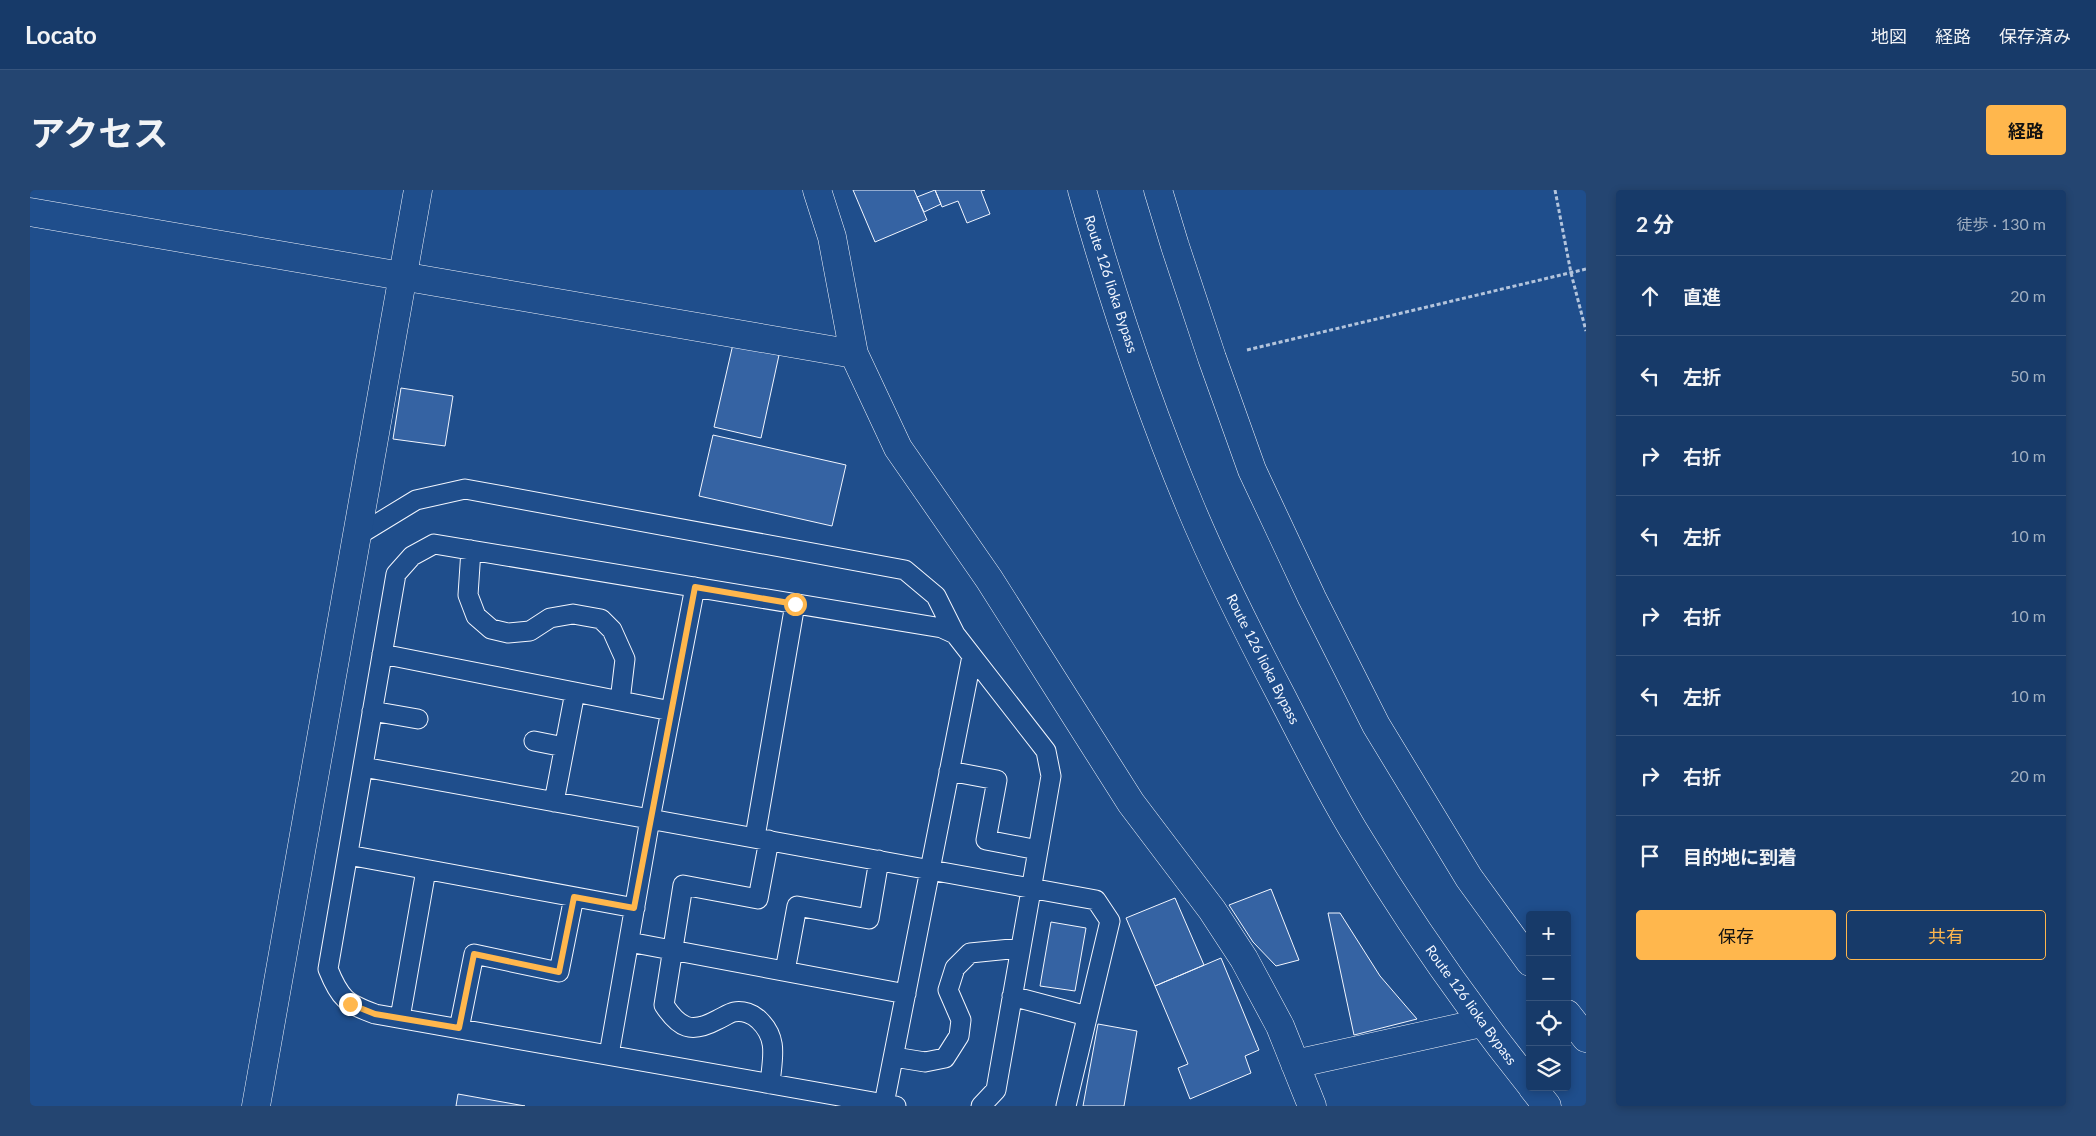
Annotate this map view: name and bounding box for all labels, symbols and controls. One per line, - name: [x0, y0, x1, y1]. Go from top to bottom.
- text: Locato: [25, 20, 97, 49]
- text: 地図: [1871, 25, 1907, 47]
- text: 経路: [1935, 25, 1971, 47]
- text: 保存済み: [1999, 25, 2071, 47]
- button: 経路: [1986, 105, 2066, 155]
- text: アクセス: [30, 111, 168, 153]
- text: 2 分: [1636, 211, 1674, 236]
- street label: Route 126 Iioka Bypass: [1081, 213, 1142, 355]
- text: 徒歩 · 130 m: [1957, 214, 2046, 233]
- icon: ahead: [1636, 282, 1664, 310]
- text: 直進: [1683, 285, 1721, 308]
- text: 20 m: [2010, 286, 2046, 305]
- icon: left: [1636, 362, 1664, 390]
- text: 左折: [1683, 365, 1721, 388]
- text: 50 m: [2010, 366, 2046, 385]
- icon: right: [1636, 442, 1664, 470]
- text: 右折: [1683, 445, 1721, 468]
- text: 10 m: [2010, 446, 2046, 465]
- icon: left: [1636, 522, 1664, 550]
- text: 左折: [1683, 525, 1721, 548]
- text: 10 m: [2010, 526, 2046, 545]
- street label: Route 126 Iioka Bypass: [1223, 591, 1304, 727]
- route start: [784, 593, 807, 616]
- icon: right: [1636, 602, 1664, 630]
- text: 右折: [1683, 605, 1721, 628]
- text: 10 m: [2010, 606, 2046, 625]
- icon: left: [1636, 682, 1664, 710]
- text: 左折: [1683, 685, 1721, 708]
- text: 10 m: [2010, 686, 2046, 705]
- icon: right: [1636, 762, 1664, 790]
- text: 右折: [1683, 765, 1721, 788]
- text: 20 m: [2010, 766, 2046, 785]
- icon: arrive: [1636, 842, 1664, 870]
- text: 目的地に到着: [1683, 845, 1797, 868]
- button: 保存: [1636, 910, 1836, 960]
- button: 共有: [1846, 910, 2046, 960]
- map controls: [1526, 911, 1571, 1091]
- button: +: [1526, 911, 1571, 956]
- street label: Route 126 Iioka Bypass: [1422, 942, 1521, 1068]
- button: −: [1526, 956, 1571, 1001]
- route end: [339, 993, 362, 1016]
- button: locate: [1526, 1001, 1571, 1046]
- button: layers: [1526, 1046, 1571, 1091]

